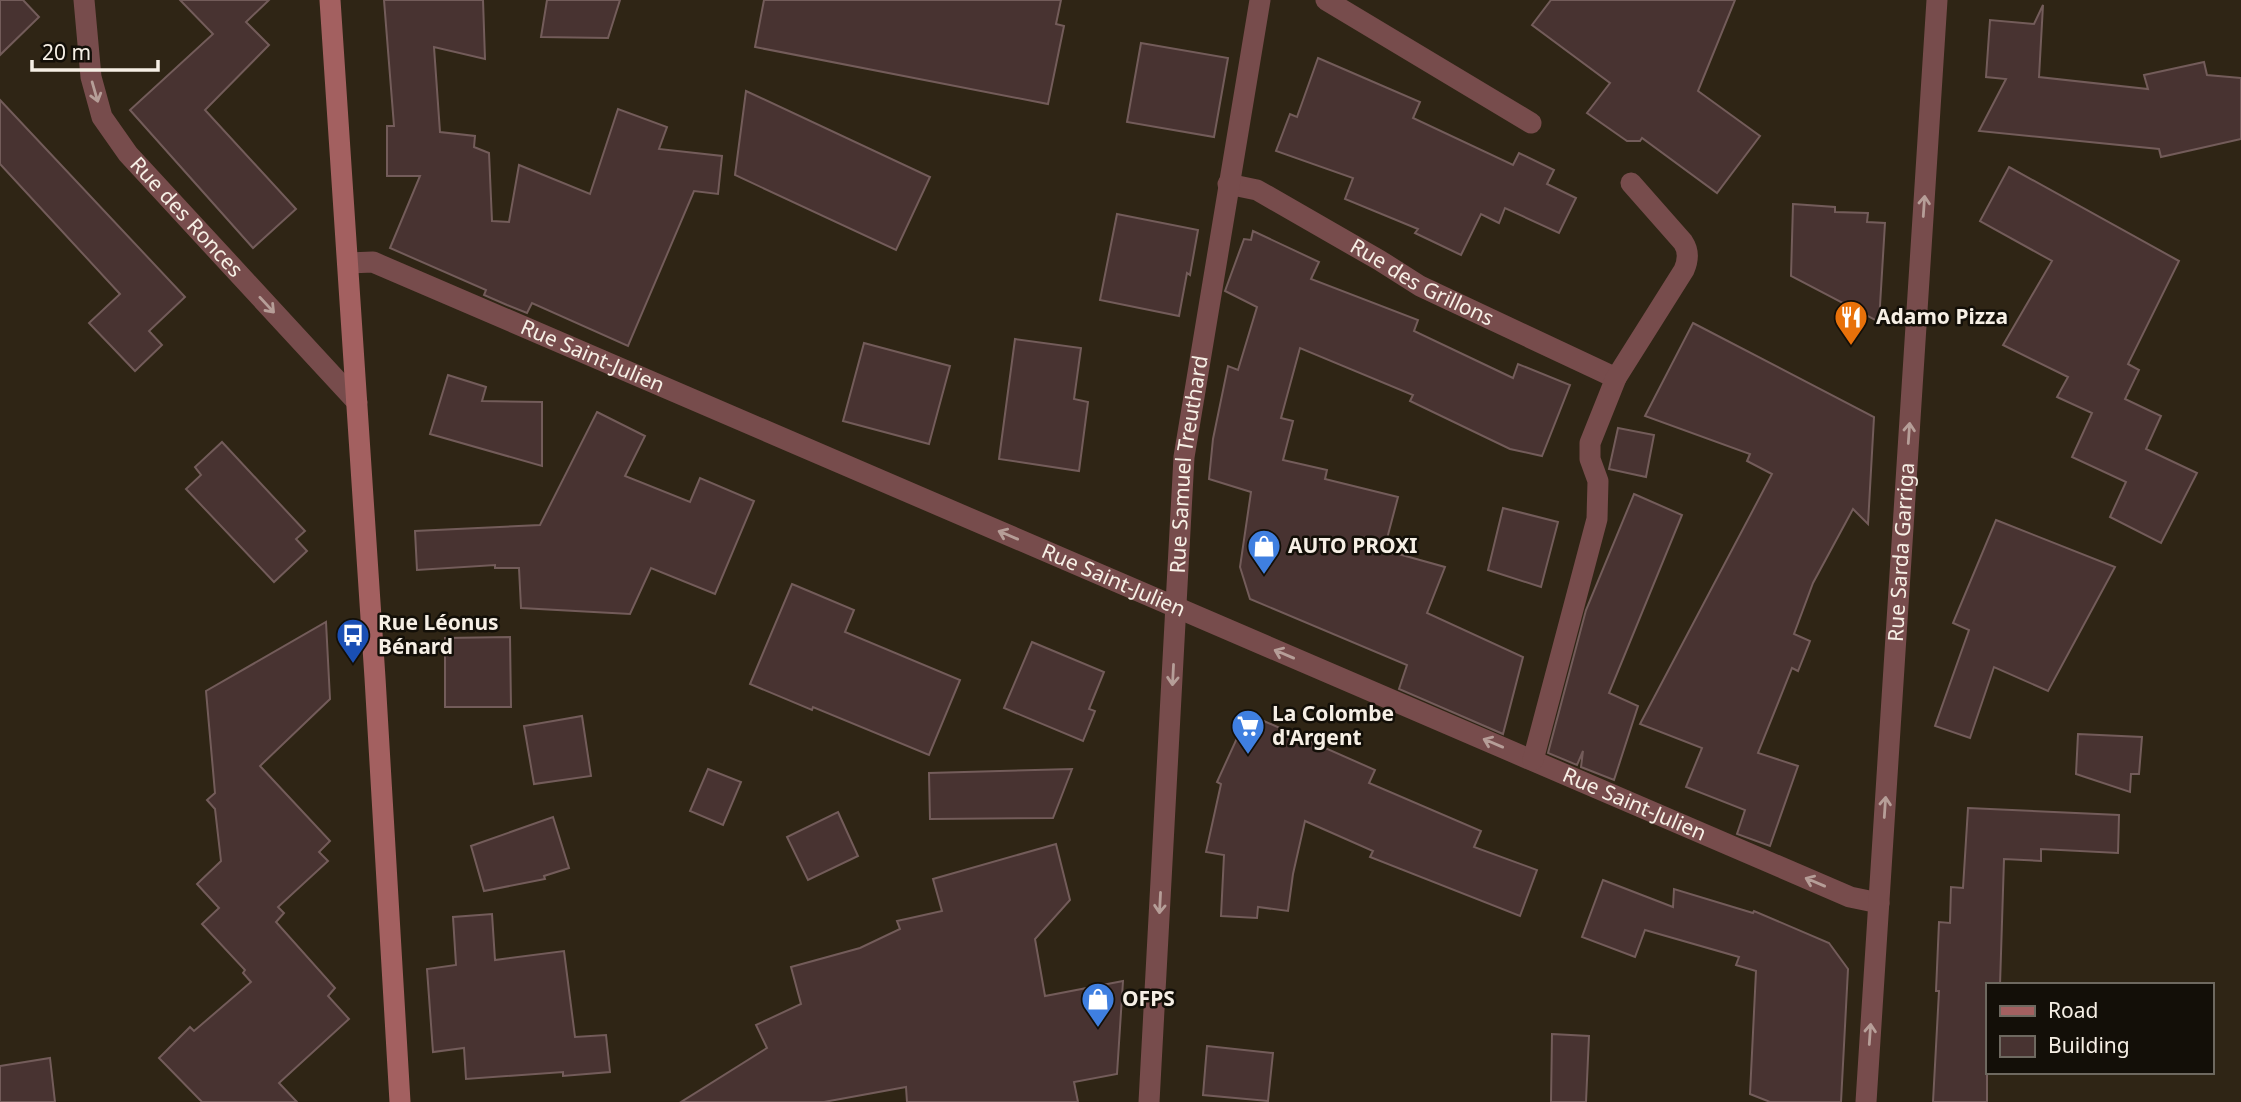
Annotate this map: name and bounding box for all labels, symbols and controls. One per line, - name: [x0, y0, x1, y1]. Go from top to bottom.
- scale bar: [32, 28, 158, 72]
- text: 20 m: [42, 38, 91, 66]
- one-way arrow: [89, 80, 102, 103]
- street label: Rue des Ronces: [124, 150, 250, 283]
- one-way arrow: [1917, 195, 1930, 218]
- street label: Rue des Grillons: [1346, 232, 1499, 332]
- one-way arrow: [259, 296, 276, 313]
- restaurant icon: Adamo Pizza: [1832, 298, 1870, 347]
- place label: Adamo Pizza: [1876, 302, 2008, 330]
- street label: Rue Saint-Julien: [517, 312, 669, 399]
- street label: Rue Samuel Treuthard: [1163, 353, 1214, 574]
- one-way arrow: [1903, 422, 1916, 445]
- street label: Rue Sarda Garriga: [1881, 462, 1920, 643]
- shop icon: AUTO PROXI: [1245, 527, 1283, 576]
- one-way arrow: [997, 528, 1019, 541]
- place label: AUTO PROXI: [1288, 531, 1417, 559]
- street label: Rue Saint-Julien: [1038, 536, 1190, 623]
- place label: Rue Léonus Bénard: [378, 608, 499, 660]
- bus stop icon: Rue Léonus Bénard: [334, 616, 372, 665]
- one-way arrow: [1274, 646, 1295, 659]
- one-way arrow: [1166, 664, 1179, 687]
- place label: La Colombe d'Argent: [1272, 699, 1394, 751]
- supermarket icon: La Colombe d'Argent: [1229, 707, 1267, 756]
- one-way arrow: [1483, 736, 1505, 749]
- street label: Rue Saint-Julien: [1559, 760, 1711, 847]
- one-way arrow: [1879, 796, 1892, 819]
- one-way arrow: [1805, 874, 1826, 887]
- one-way arrow: [1154, 891, 1167, 914]
- shop icon: OFPS: [1079, 980, 1117, 1029]
- legend: [1986, 983, 2213, 1074]
- place label: OFPS: [1122, 984, 1175, 1012]
- text: Road: [2048, 996, 2098, 1024]
- one-way arrow: [1864, 1023, 1877, 1046]
- text: Building: [2048, 1031, 2130, 1059]

